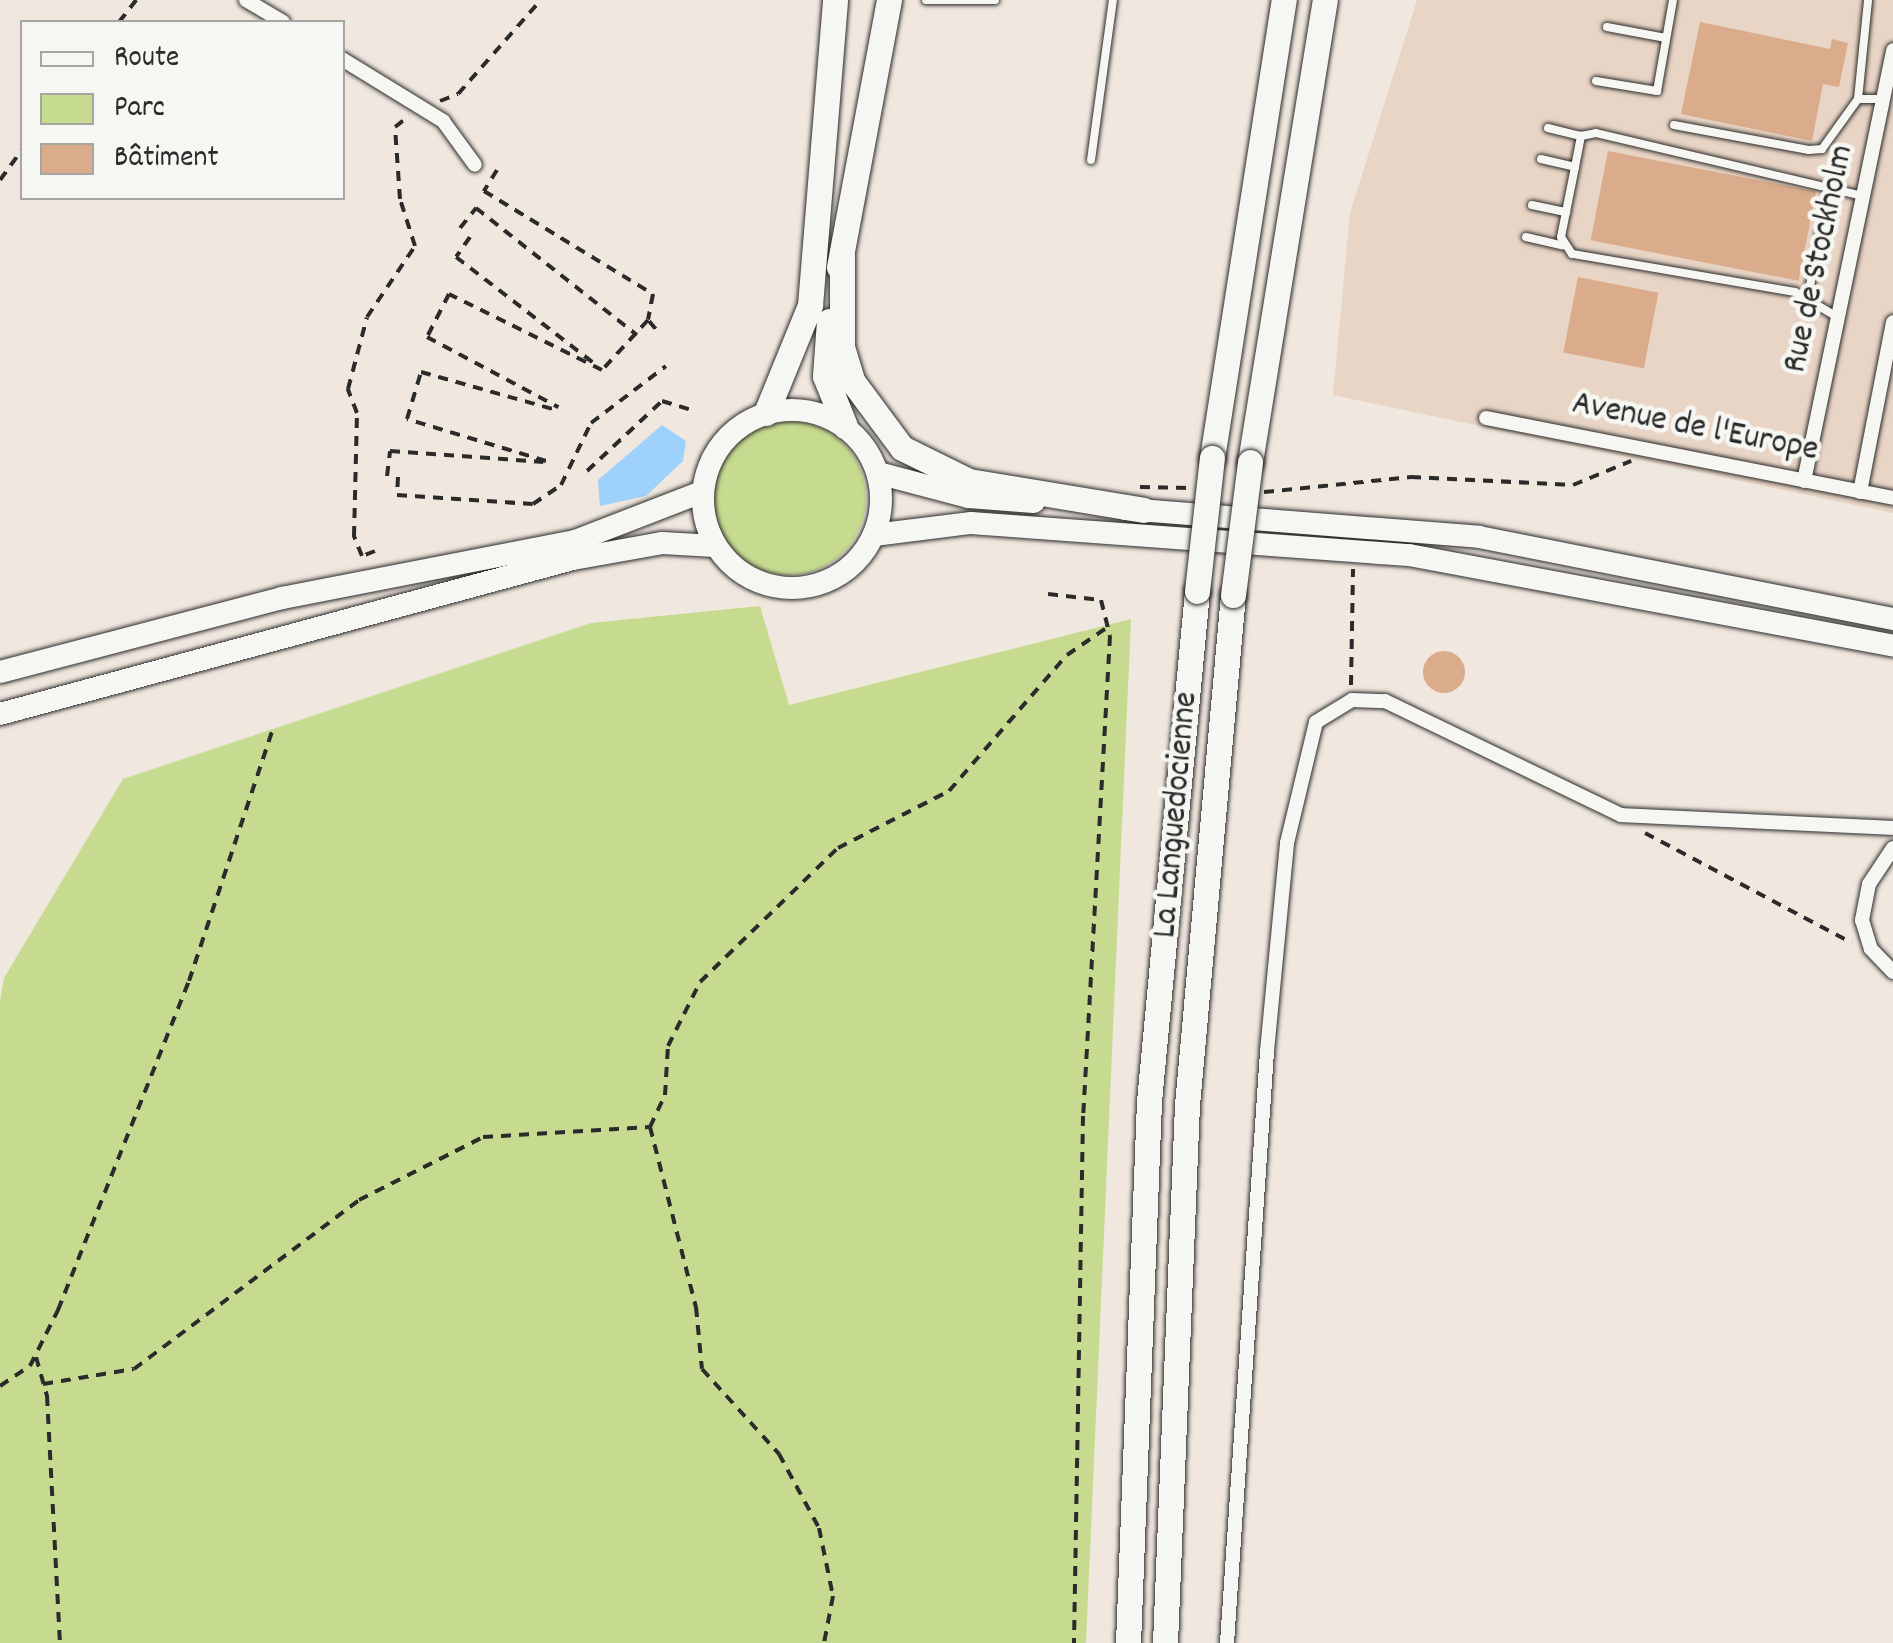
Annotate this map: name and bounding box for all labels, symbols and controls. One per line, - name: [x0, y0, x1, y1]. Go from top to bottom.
- legend: [20, 20, 345, 200]
- text: Route: [114, 38, 179, 81]
- text: Parc: [114, 88, 165, 131]
- text: Bâtiment: [114, 138, 219, 181]
- street label: Rue de Stockholm: [1775, 141, 1865, 377]
- street label: Avenue de l'Europe: [1568, 384, 1822, 472]
- street label: La Languedocienne: [1145, 690, 1209, 940]

